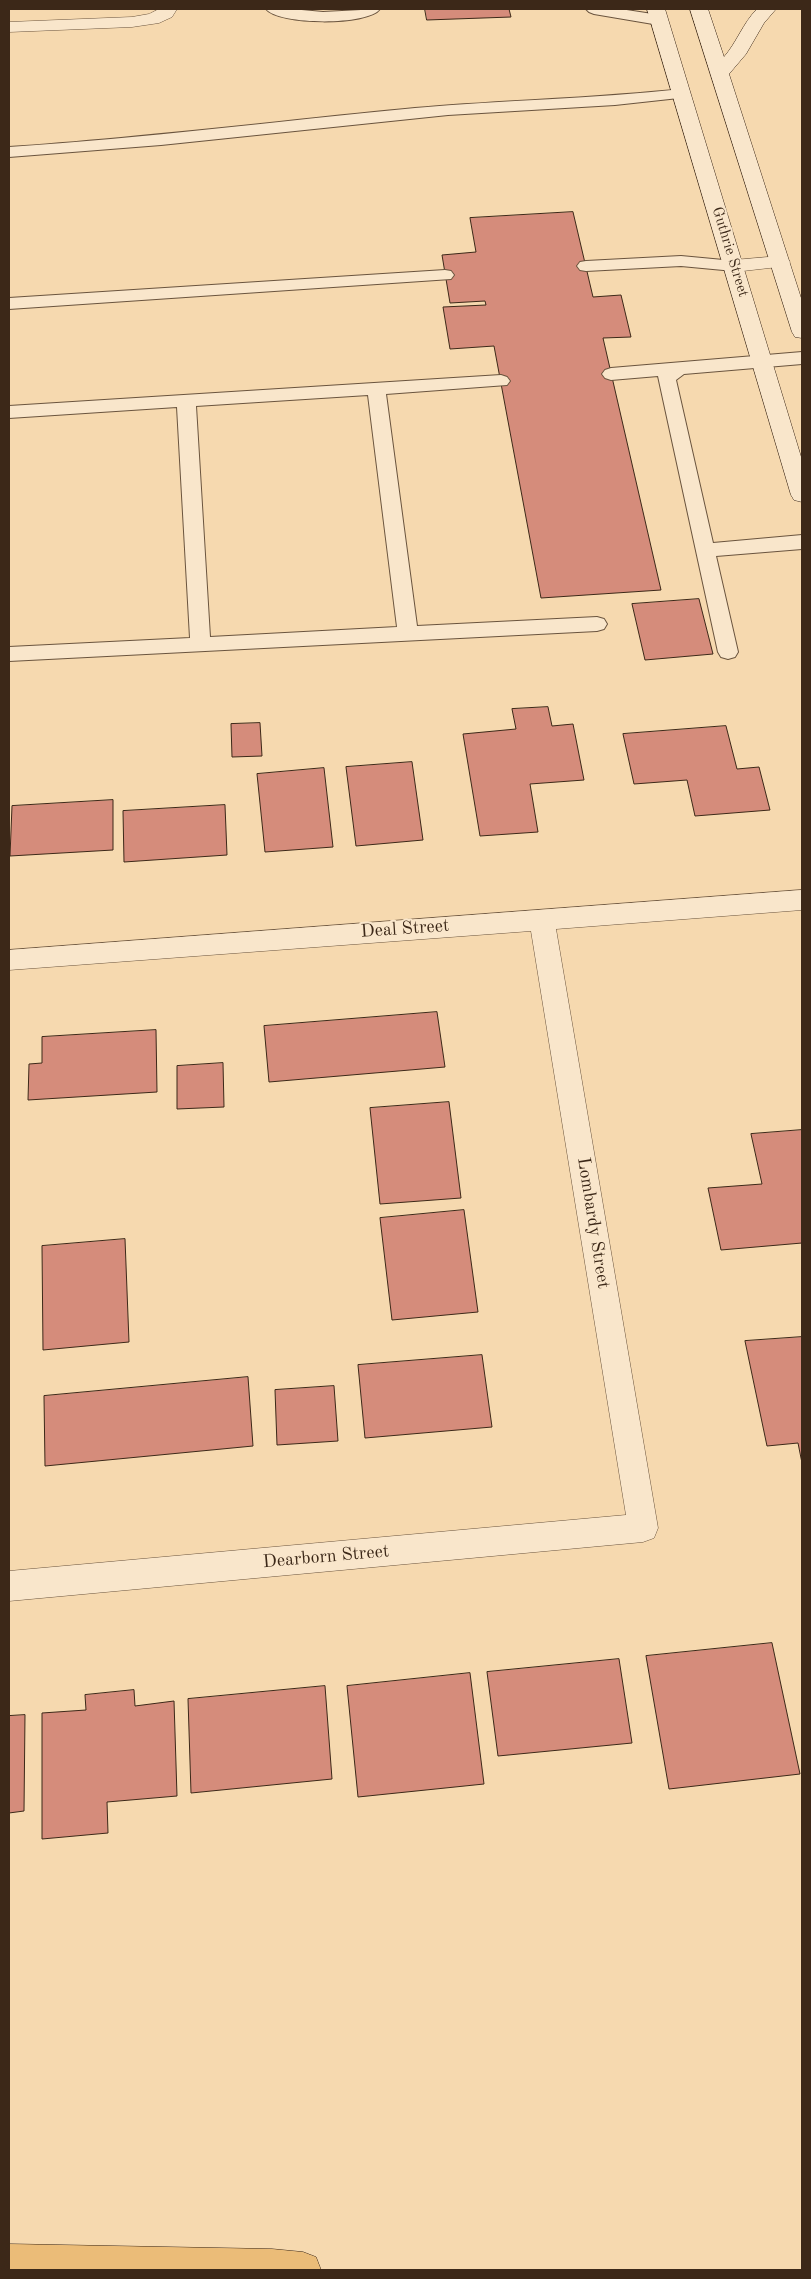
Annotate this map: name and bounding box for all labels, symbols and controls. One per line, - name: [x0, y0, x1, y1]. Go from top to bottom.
- street label: Guthrie Street: [708, 205, 752, 299]
- street label: Deal Street: [360, 915, 450, 943]
- street label: Lombardy Street: [572, 1156, 614, 1290]
- street label: Dearborn Street: [262, 1541, 390, 1573]

